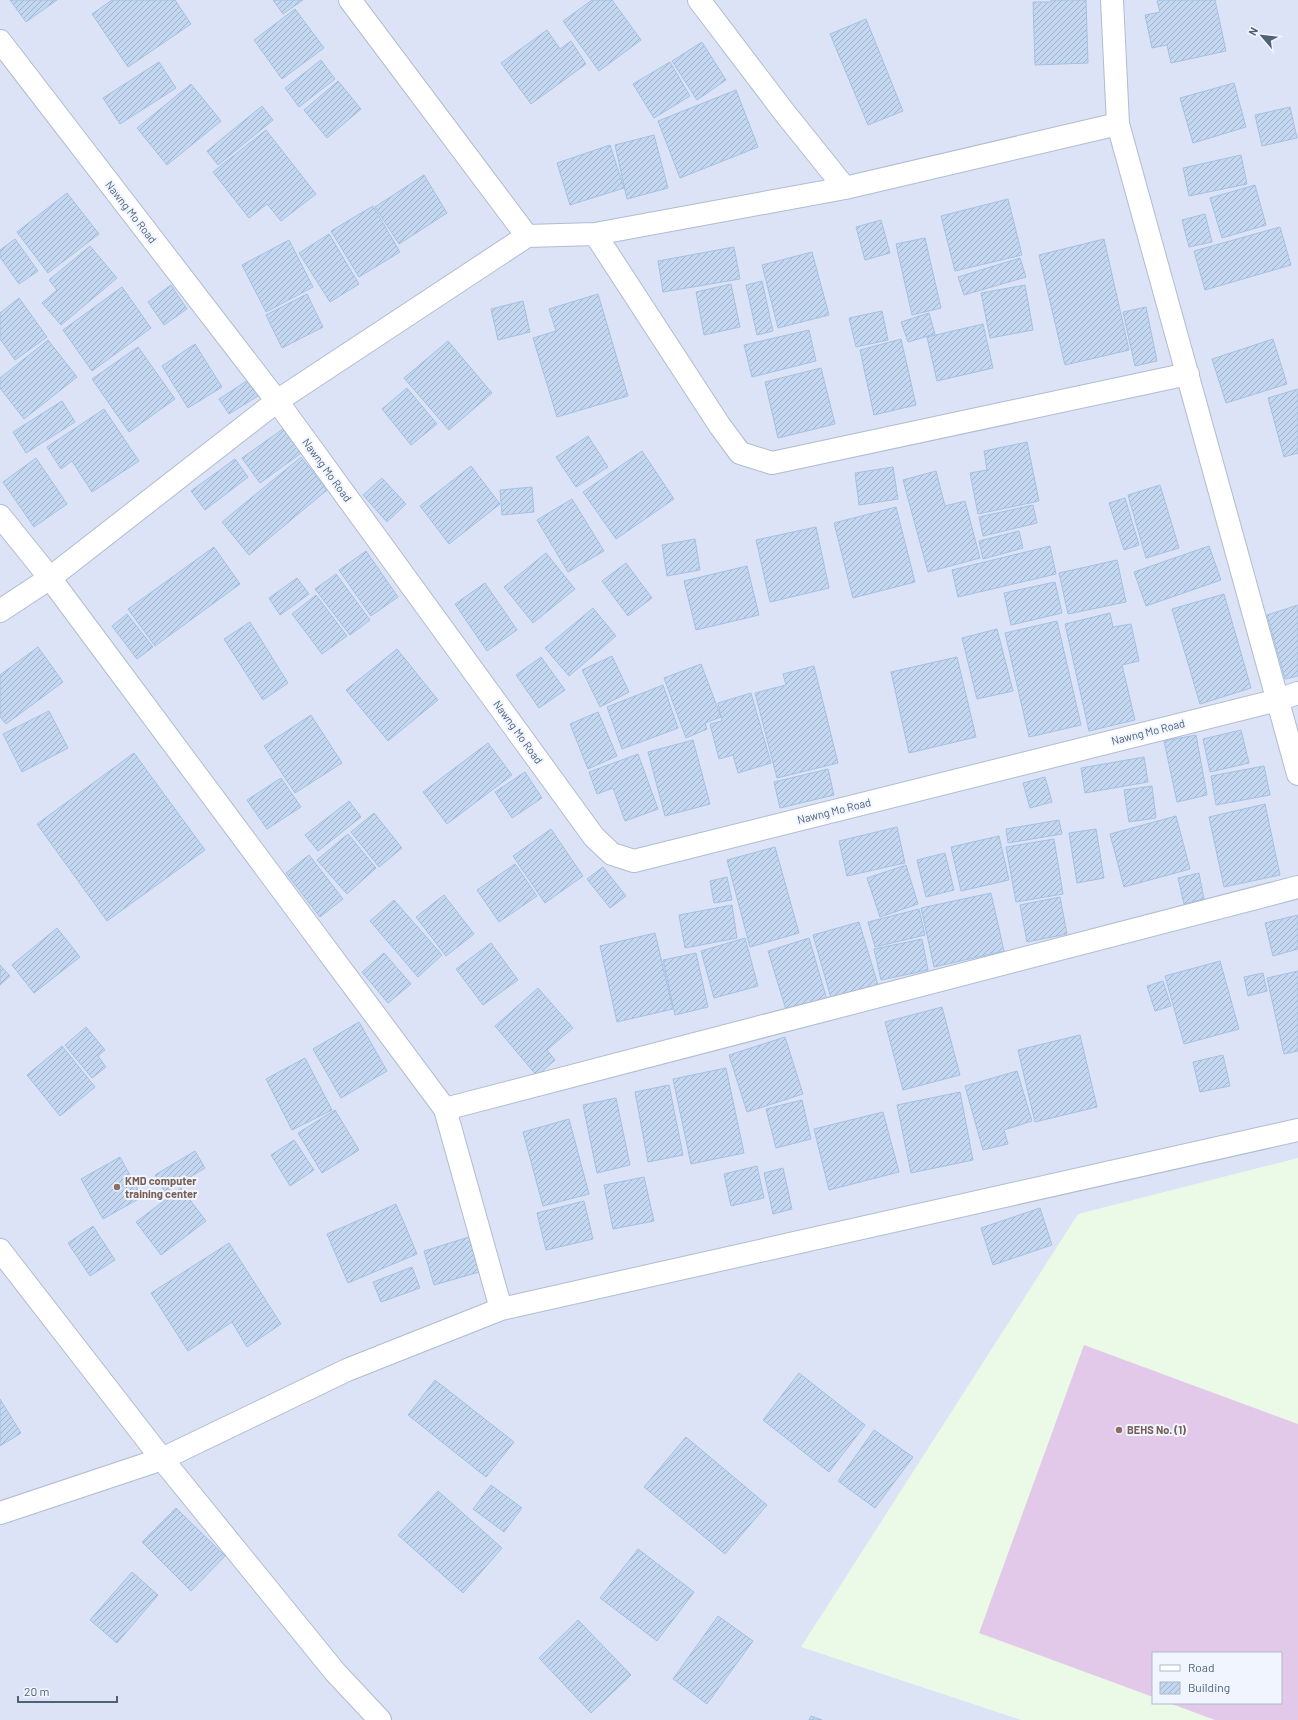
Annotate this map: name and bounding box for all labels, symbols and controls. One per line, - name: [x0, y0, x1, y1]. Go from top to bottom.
- north arrow: [1242, 16, 1282, 56]
- text: N: [1245, 25, 1260, 37]
- street label: Nawng Mo Road: [103, 178, 160, 245]
- street label: Nawng Mo Road: [300, 435, 355, 504]
- street label: Nawng Mo Road: [491, 697, 546, 766]
- street label: Nawng Mo Road: [1110, 716, 1186, 747]
- street label: Nawng Mo Road: [796, 795, 872, 826]
- place label: KMD computer training center: [125, 1174, 198, 1200]
- marker: KMD computer training center: [112, 1182, 122, 1192]
- place label: BEHS No. (1): [1127, 1423, 1186, 1436]
- marker: BEHS No. (1): [1114, 1425, 1124, 1435]
- legend: [1152, 1652, 1282, 1704]
- text: Road: [1188, 1660, 1215, 1674]
- scale bar: [18, 1678, 117, 1704]
- text: Building: [1188, 1680, 1230, 1694]
- text: 20 m: [24, 1684, 50, 1698]

